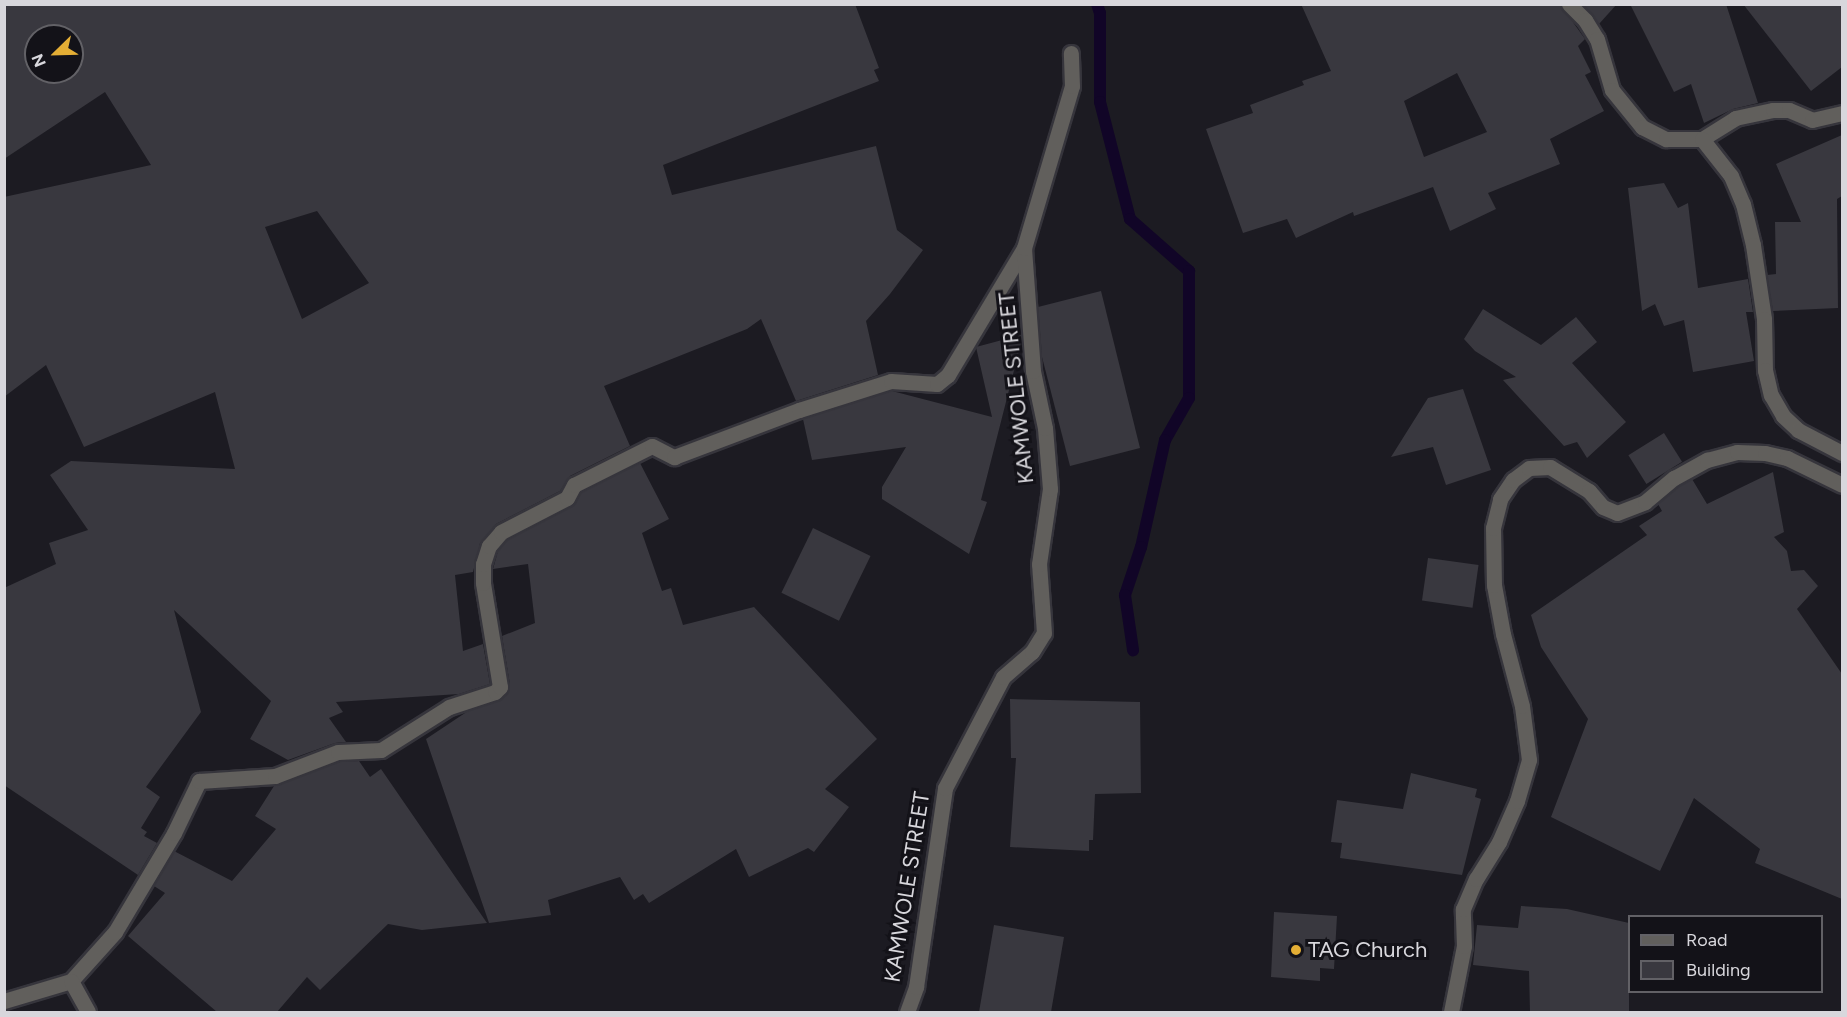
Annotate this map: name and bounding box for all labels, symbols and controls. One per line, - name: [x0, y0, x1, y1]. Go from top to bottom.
- north arrow: [24, 24, 84, 84]
- text: N: [28, 51, 50, 70]
- street label: KAMWOLE STREET: [993, 291, 1039, 485]
- street label: KAMWOLE STREET: [879, 790, 935, 984]
- legend: [1628, 915, 1823, 993]
- text: Road: [1686, 929, 1727, 951]
- place label: TAG Church: [1308, 937, 1427, 963]
- marker: TAG Church: [1289, 943, 1303, 957]
- text: Building: [1686, 959, 1751, 981]

